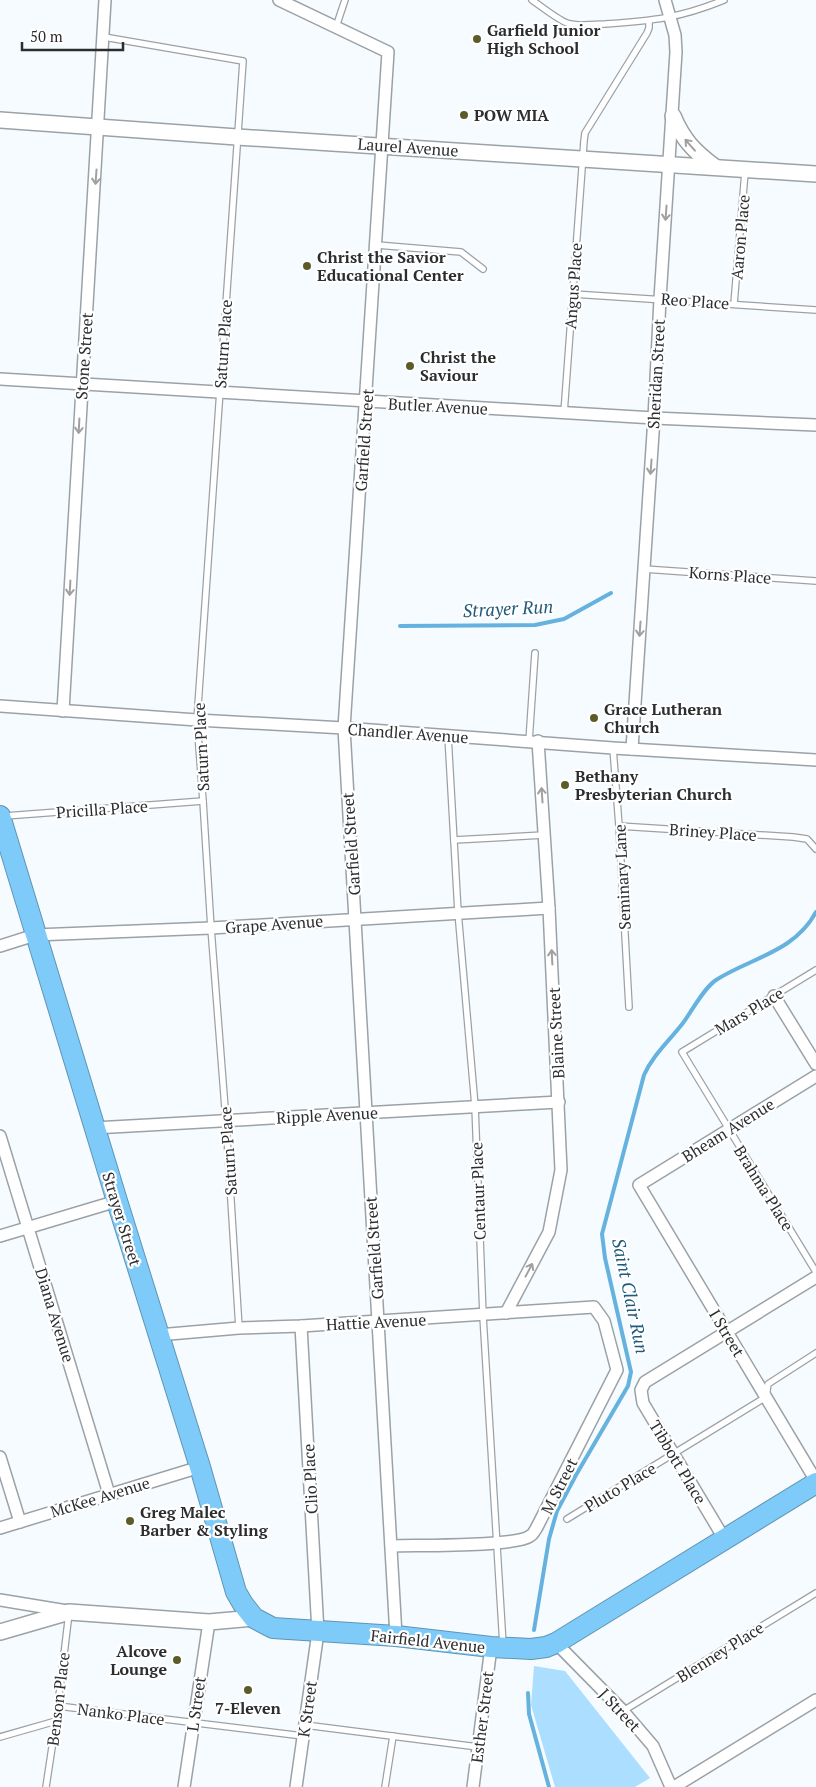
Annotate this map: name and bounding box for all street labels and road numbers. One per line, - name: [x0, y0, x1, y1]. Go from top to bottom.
- street label: Laurel Avenue: [357, 133, 459, 161]
- street label: Aaron Place: [725, 194, 755, 280]
- street label: Angus Place: [559, 242, 587, 330]
- street label: Reo Place: [660, 288, 730, 314]
- street label: Saturn Place: [209, 299, 237, 389]
- street label: Stone Street: [70, 312, 98, 400]
- street label: Sheridan Street: [642, 318, 670, 430]
- street label: Garfield Street: [349, 388, 379, 492]
- street label: Butler Avenue: [388, 392, 488, 420]
- street label: Korns Place: [688, 561, 772, 589]
- street label: Saturn Place: [188, 702, 214, 792]
- street label: Chandler Avenue: [347, 718, 469, 748]
- street label: Garfield Street: [336, 792, 366, 896]
- street label: Pricilla Place: [55, 795, 149, 823]
- street label: Briney Place: [668, 818, 758, 846]
- street label: Seminary Lane: [608, 824, 636, 930]
- street label: Grape Avenue: [224, 910, 324, 938]
- street label: Mars Place: [711, 982, 787, 1040]
- street label: Blaine Street: [543, 987, 569, 1079]
- street label: Bheam Avenue: [678, 1093, 778, 1167]
- street label: Ripple Avenue: [276, 1101, 378, 1129]
- street label: Saturn Place: [214, 1106, 242, 1196]
- street label: Centaur Place: [465, 1141, 491, 1241]
- street label: Brahma Place: [729, 1141, 799, 1235]
- street label: Strayer Street: [97, 1169, 147, 1269]
- street label: Garfield Street: [359, 1196, 389, 1300]
- street label: Diana Avenue: [30, 1265, 80, 1365]
- street label: I Street: [704, 1305, 750, 1361]
- street label: Hattie Avenue: [325, 1308, 427, 1336]
- street label: Tibbott Place: [644, 1416, 712, 1508]
- street label: Clio Place: [297, 1443, 323, 1515]
- street label: M Street: [535, 1454, 583, 1518]
- street label: Pluto Place: [580, 1457, 660, 1517]
- street label: McKee Avenue: [48, 1471, 152, 1523]
- street label: Blenney Place: [672, 1616, 768, 1688]
- street label: Fairfield Avenue: [370, 1624, 486, 1658]
- street label: Benson Place: [41, 1651, 75, 1747]
- street label: Esther Street: [465, 1670, 499, 1764]
- street label: L Street: [181, 1675, 211, 1733]
- street label: K Street: [292, 1679, 322, 1739]
- street label: J Street: [594, 1683, 646, 1737]
- street label: Nanko Place: [76, 1698, 166, 1730]

